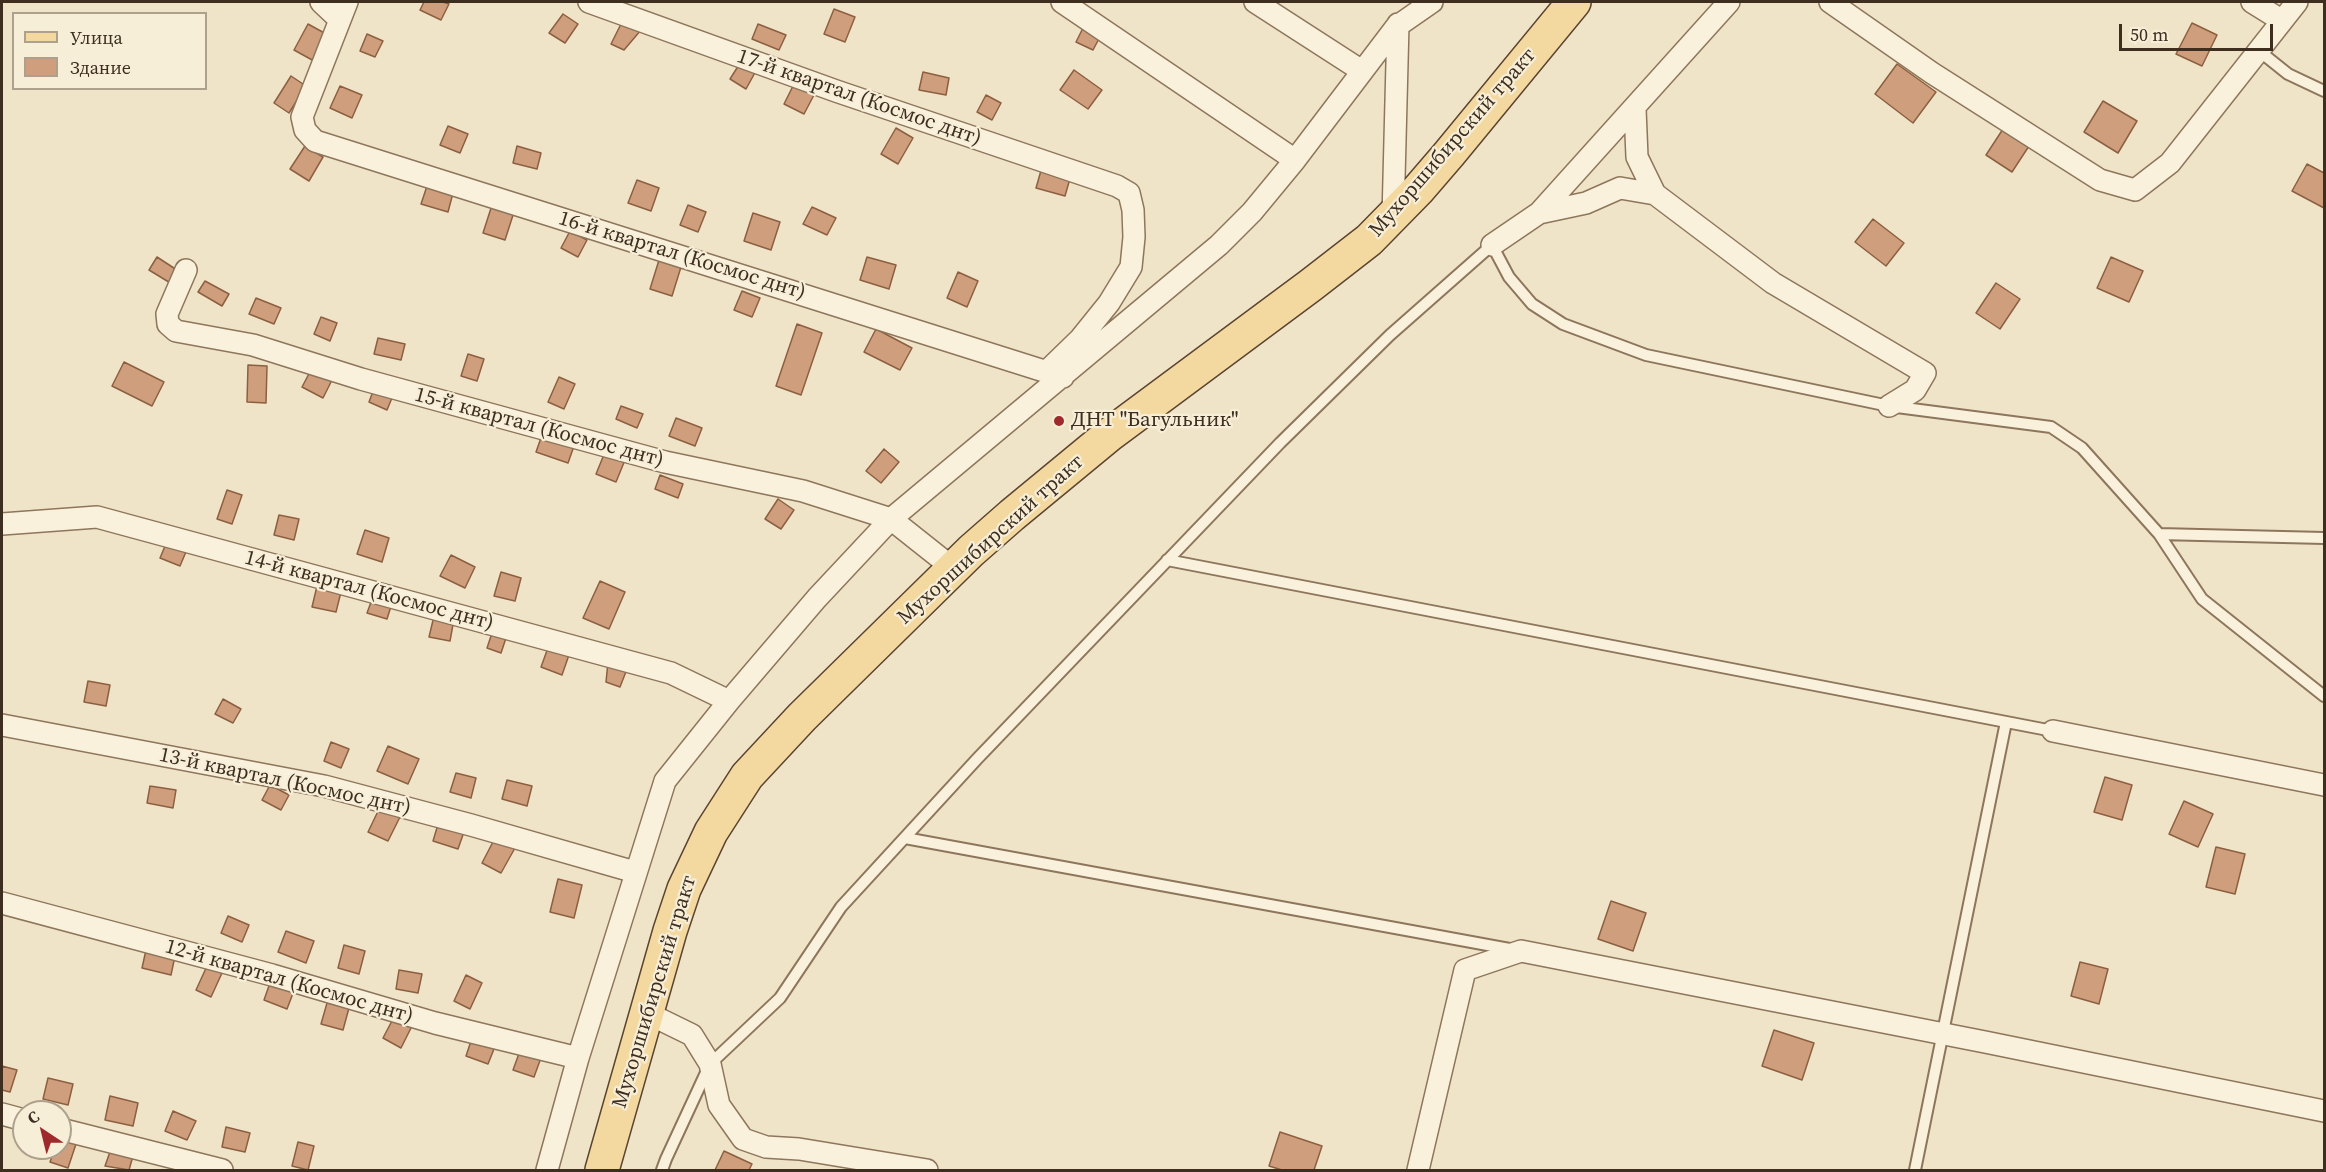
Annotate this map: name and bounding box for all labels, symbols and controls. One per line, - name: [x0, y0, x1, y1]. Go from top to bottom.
- legend: [12, 12, 207, 90]
- scale bar: [2122, 12, 2276, 50]
- text: 50 m: [2130, 22, 2168, 47]
- text: Улица: [70, 25, 123, 50]
- street label: Мухоршибирский тракт: [1364, 43, 1542, 243]
- street label: 17-й квартал (Космос днт): [733, 44, 985, 152]
- text: Здание: [70, 55, 131, 80]
- street label: 16-й квартал (Космос днт): [555, 206, 809, 306]
- street label: 15-й квартал (Космос днт): [412, 383, 666, 473]
- place label: ДНТ "Багульник": [1071, 408, 1239, 434]
- marker: ДНТ "Багульник": [1052, 414, 1066, 428]
- street label: Мухоршибирский тракт: [893, 450, 1089, 630]
- street label: 14-й квартал (Космос днт): [242, 546, 496, 636]
- street label: 13-й квартал (Космос днт): [157, 743, 413, 821]
- street label: Мухоршибирский тракт: [608, 873, 702, 1111]
- street label: 12-й квартал (Космос днт): [162, 934, 416, 1030]
- north arrow: [12, 1100, 72, 1160]
- text: С: [22, 1105, 43, 1129]

